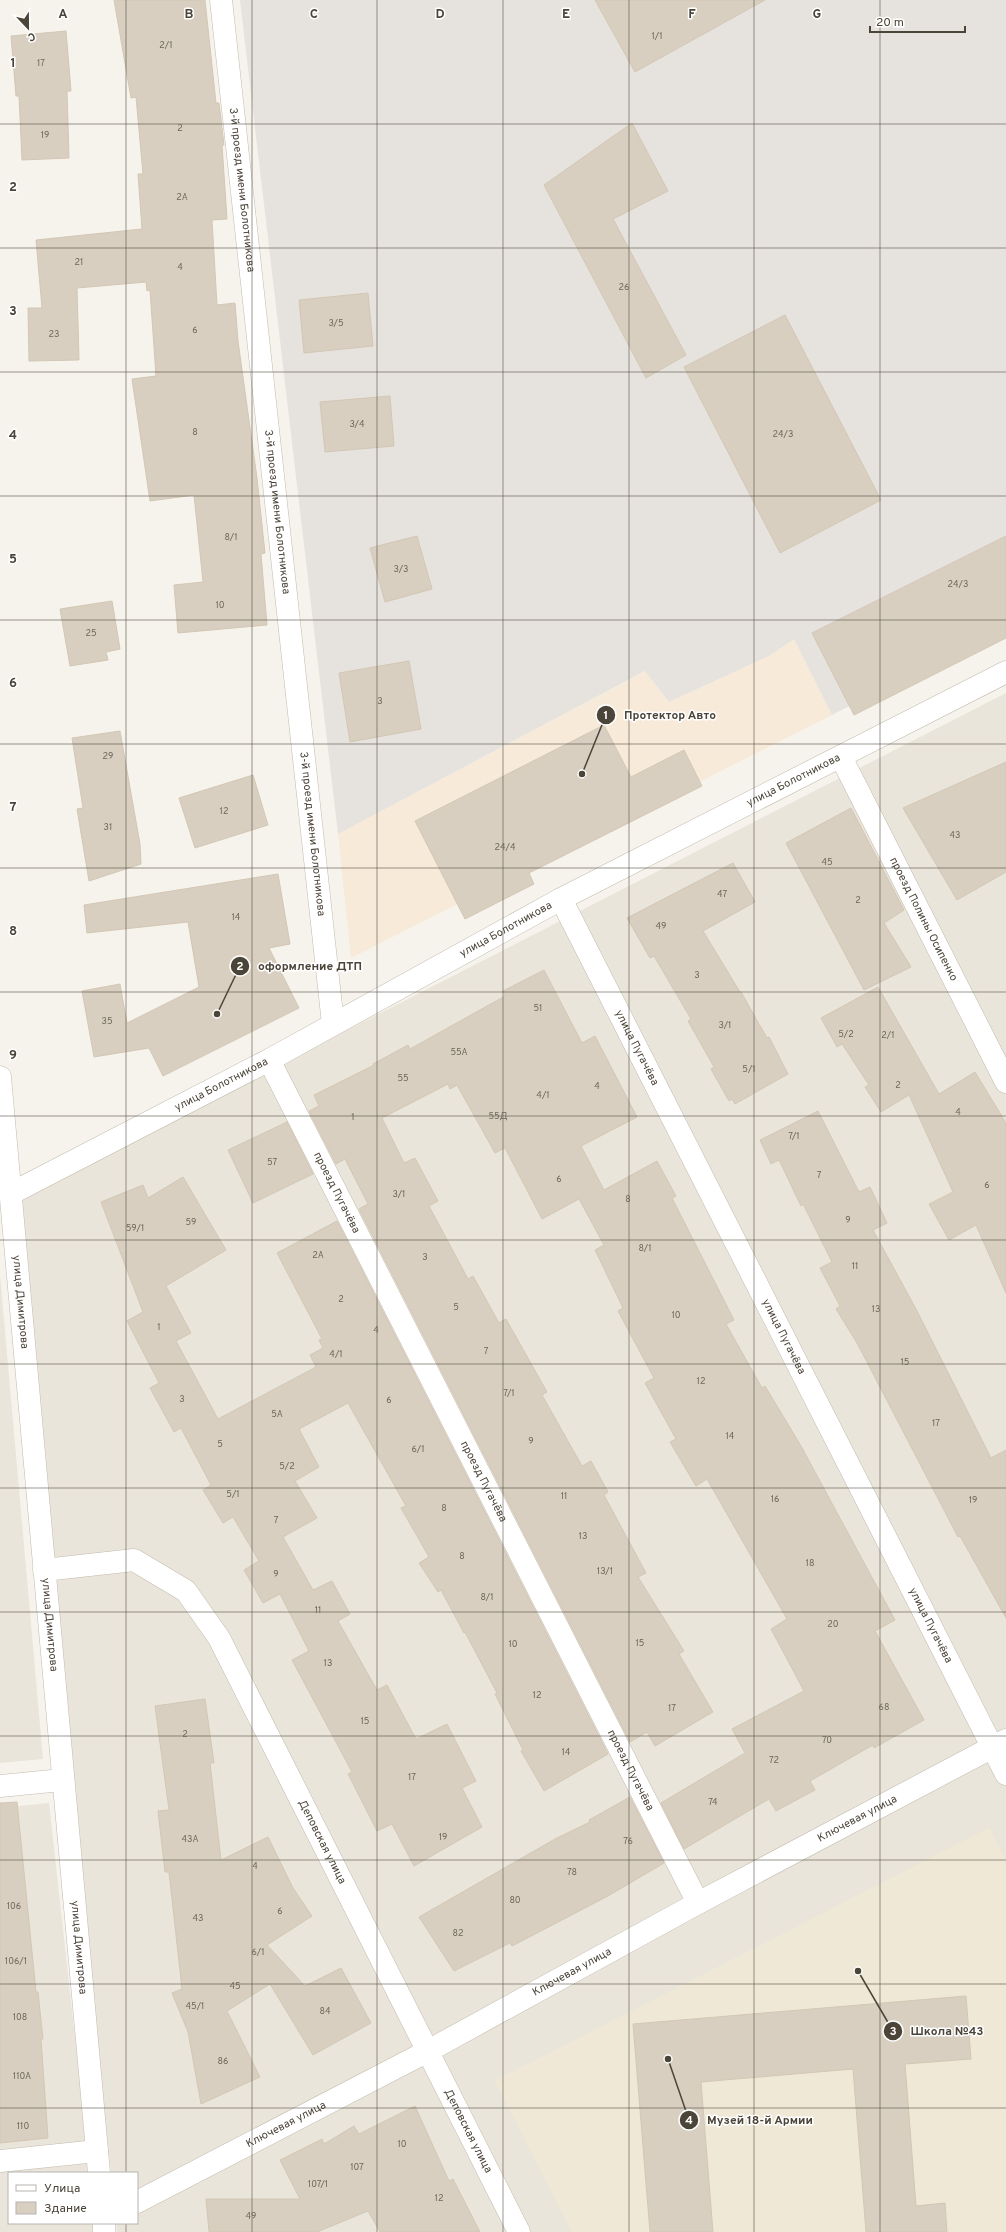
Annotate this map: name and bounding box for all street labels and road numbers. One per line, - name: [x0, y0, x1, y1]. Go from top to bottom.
- street label: 3-й проезд имени Болотникова: [226, 107, 258, 273]
- street label: 3-й проезд имени Болотникова: [261, 429, 293, 595]
- street label: 3-й проезд имени Болотникова: [296, 751, 328, 917]
- street label: улица Болотникова: [744, 751, 843, 810]
- street label: проезд Полины Осипенко: [886, 855, 961, 984]
- street label: улица Болотникова: [457, 898, 555, 961]
- street label: улица Пугачёва: [612, 1008, 662, 1088]
- street label: улица Болотникова: [172, 1055, 271, 1115]
- street label: проезд Пугачёва: [310, 1150, 363, 1236]
- street label: улица Димитрова: [9, 1255, 32, 1350]
- street label: улица Пугачёва: [759, 1297, 809, 1377]
- street label: проезд Пугачёва: [457, 1439, 510, 1525]
- street label: улица Димитрова: [38, 1577, 61, 1672]
- street label: улица Пугачёва: [905, 1585, 956, 1666]
- street label: проезд Пугачёва: [604, 1727, 657, 1813]
- street label: Ключевая улица: [815, 1792, 900, 1845]
- street label: Деповская улица: [295, 1798, 349, 1887]
- street label: улица Димитрова: [67, 1900, 90, 1995]
- street label: Ключевая улица: [530, 1945, 614, 1999]
- street label: Деповская улица: [441, 2087, 495, 2176]
- street label: Ключевая улица: [244, 2098, 329, 2151]

